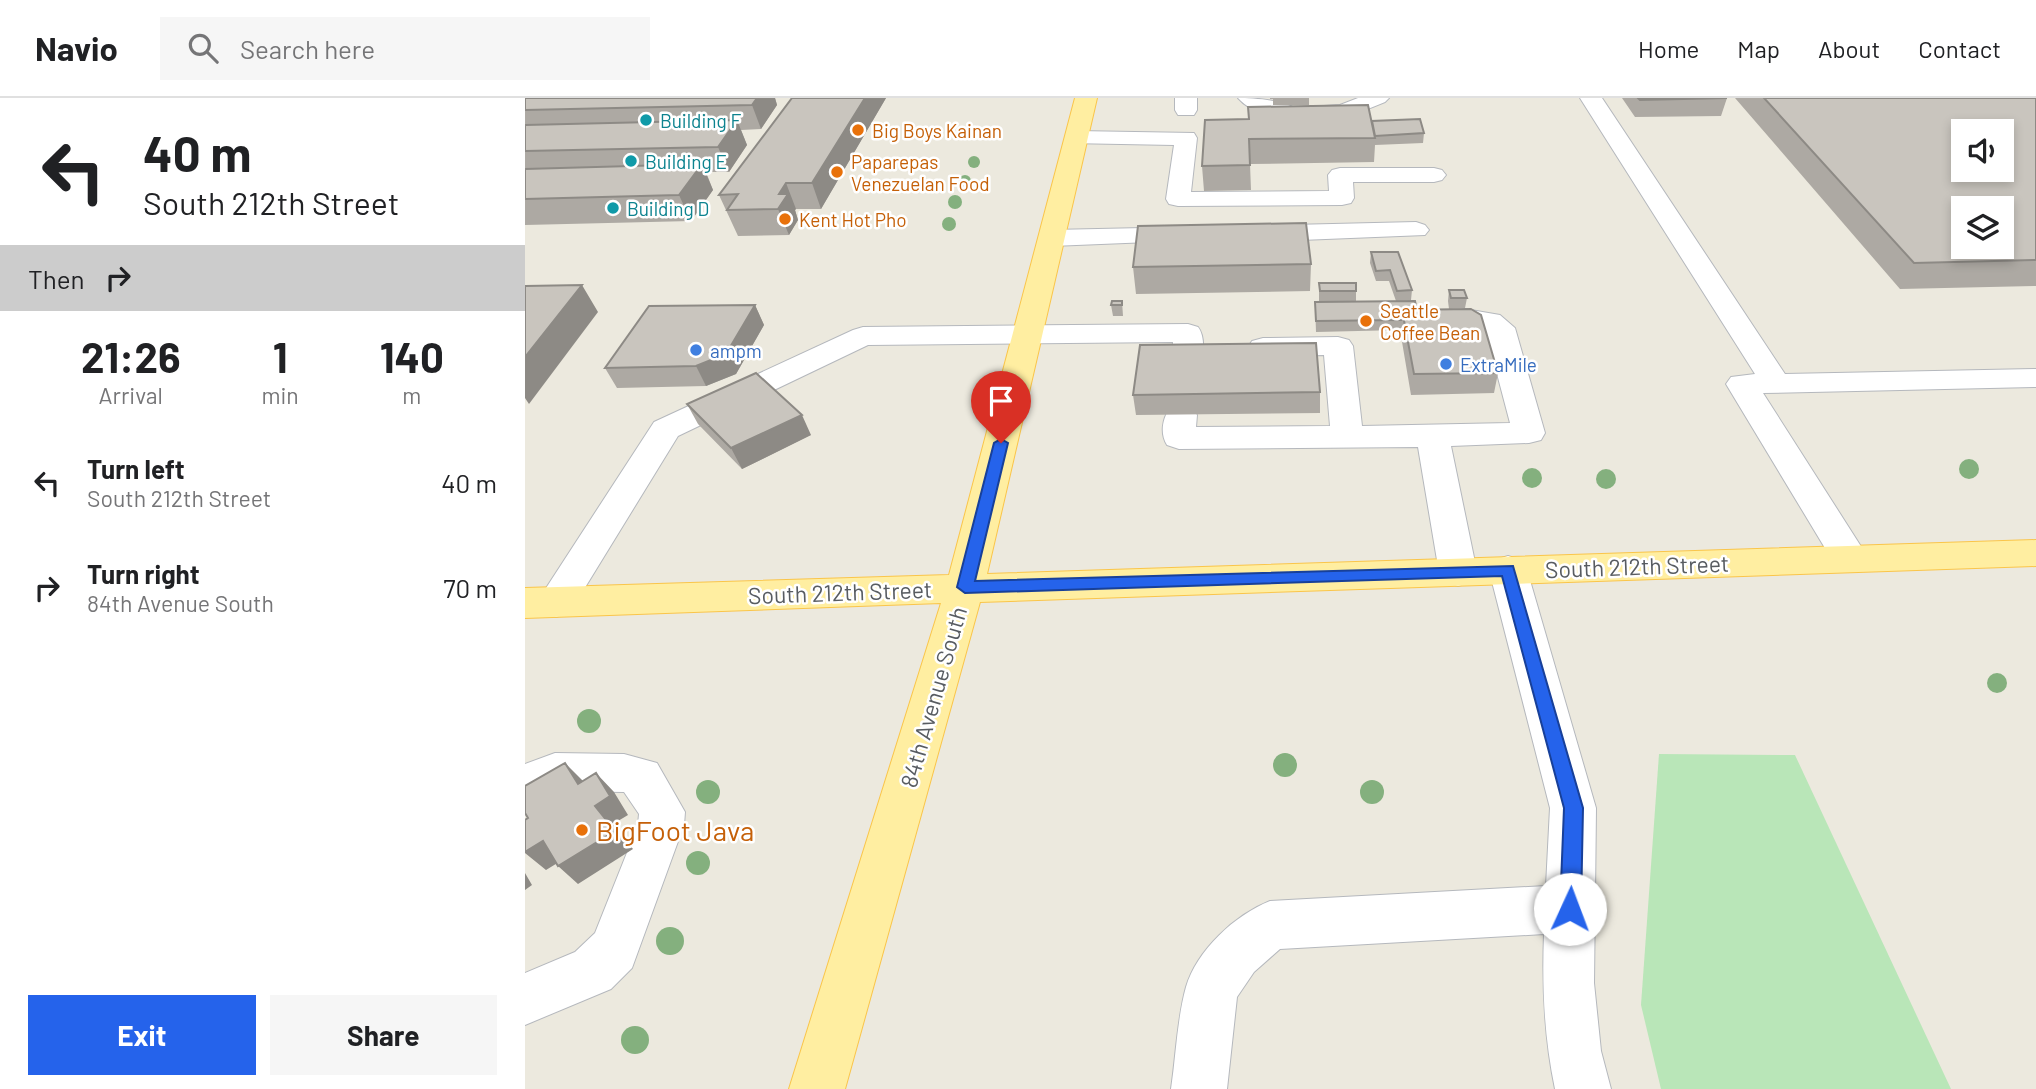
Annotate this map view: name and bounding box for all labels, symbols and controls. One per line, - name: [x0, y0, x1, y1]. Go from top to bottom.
- search box: [160, 17, 650, 80]
- text: Navio: [35, 28, 118, 68]
- icon: search: [184, 29, 222, 67]
- text: Search here: [240, 33, 375, 64]
- text: Home: [1638, 34, 1699, 63]
- text: Map: [1737, 34, 1780, 63]
- text: About: [1818, 34, 1880, 63]
- text: Contact: [1918, 34, 2001, 63]
- place label: Building F: [660, 109, 741, 132]
- marker: Building F: [638, 112, 654, 128]
- place label: Big Boys Kainan: [872, 119, 1002, 142]
- map controls: [1951, 119, 2014, 259]
- button: sound: [1951, 119, 2014, 182]
- marker: Big Boys Kainan: [850, 122, 866, 138]
- text: 40 m: [143, 123, 251, 182]
- icon: left: [28, 126, 119, 217]
- place label: Building E: [645, 150, 727, 173]
- place label: Paparepas Venezuelan Food: [851, 150, 990, 195]
- marker: Building E: [623, 153, 639, 169]
- marker: Paparepas Venezuelan Food: [829, 164, 845, 180]
- text: South 212th Street: [143, 183, 399, 221]
- button: layers: [1951, 196, 2014, 259]
- place label: Building D: [627, 197, 709, 220]
- marker: Building D: [605, 200, 621, 216]
- place label: Kent Hot Pho: [799, 208, 907, 231]
- marker: Kent Hot Pho: [777, 211, 793, 227]
- icon: right: [99, 259, 137, 297]
- text: Then: [28, 263, 85, 294]
- place label: Seattle Coffee Bean: [1380, 299, 1480, 344]
- marker: Seattle Coffee Bean: [1358, 313, 1374, 329]
- text: 21:26: [81, 331, 180, 381]
- text: 1: [273, 331, 288, 381]
- text: 140: [380, 331, 444, 381]
- place label: ampm: [710, 339, 762, 362]
- marker: ampm: [688, 342, 704, 358]
- place label: ExtraMile: [1460, 353, 1537, 376]
- marker: ExtraMile: [1438, 356, 1454, 372]
- pin: [971, 371, 1031, 443]
- text: Arrival: [99, 381, 163, 409]
- text: min: [261, 381, 299, 409]
- text: m: [402, 381, 421, 409]
- icon: arrive: [982, 382, 1020, 420]
- text: Turn left: [87, 453, 185, 484]
- icon: left: [28, 464, 66, 502]
- text: 40 m: [441, 467, 497, 498]
- text: South 212th Street: [87, 484, 271, 512]
- street label: South 212th Street: [1544, 549, 1730, 583]
- text: Turn right: [87, 558, 200, 589]
- icon: right: [28, 569, 66, 607]
- text: 70 m: [443, 572, 497, 603]
- street label: South 212th Street: [747, 575, 933, 609]
- text: 84th Avenue South: [87, 589, 274, 617]
- street label: 84th Avenue South: [894, 603, 972, 791]
- place label: BigFoot Java: [596, 813, 754, 847]
- marker: BigFoot Java: [574, 822, 590, 838]
- position arrow: [1533, 872, 1607, 946]
- button: Exit: [28, 995, 256, 1075]
- button: Share: [270, 995, 497, 1075]

